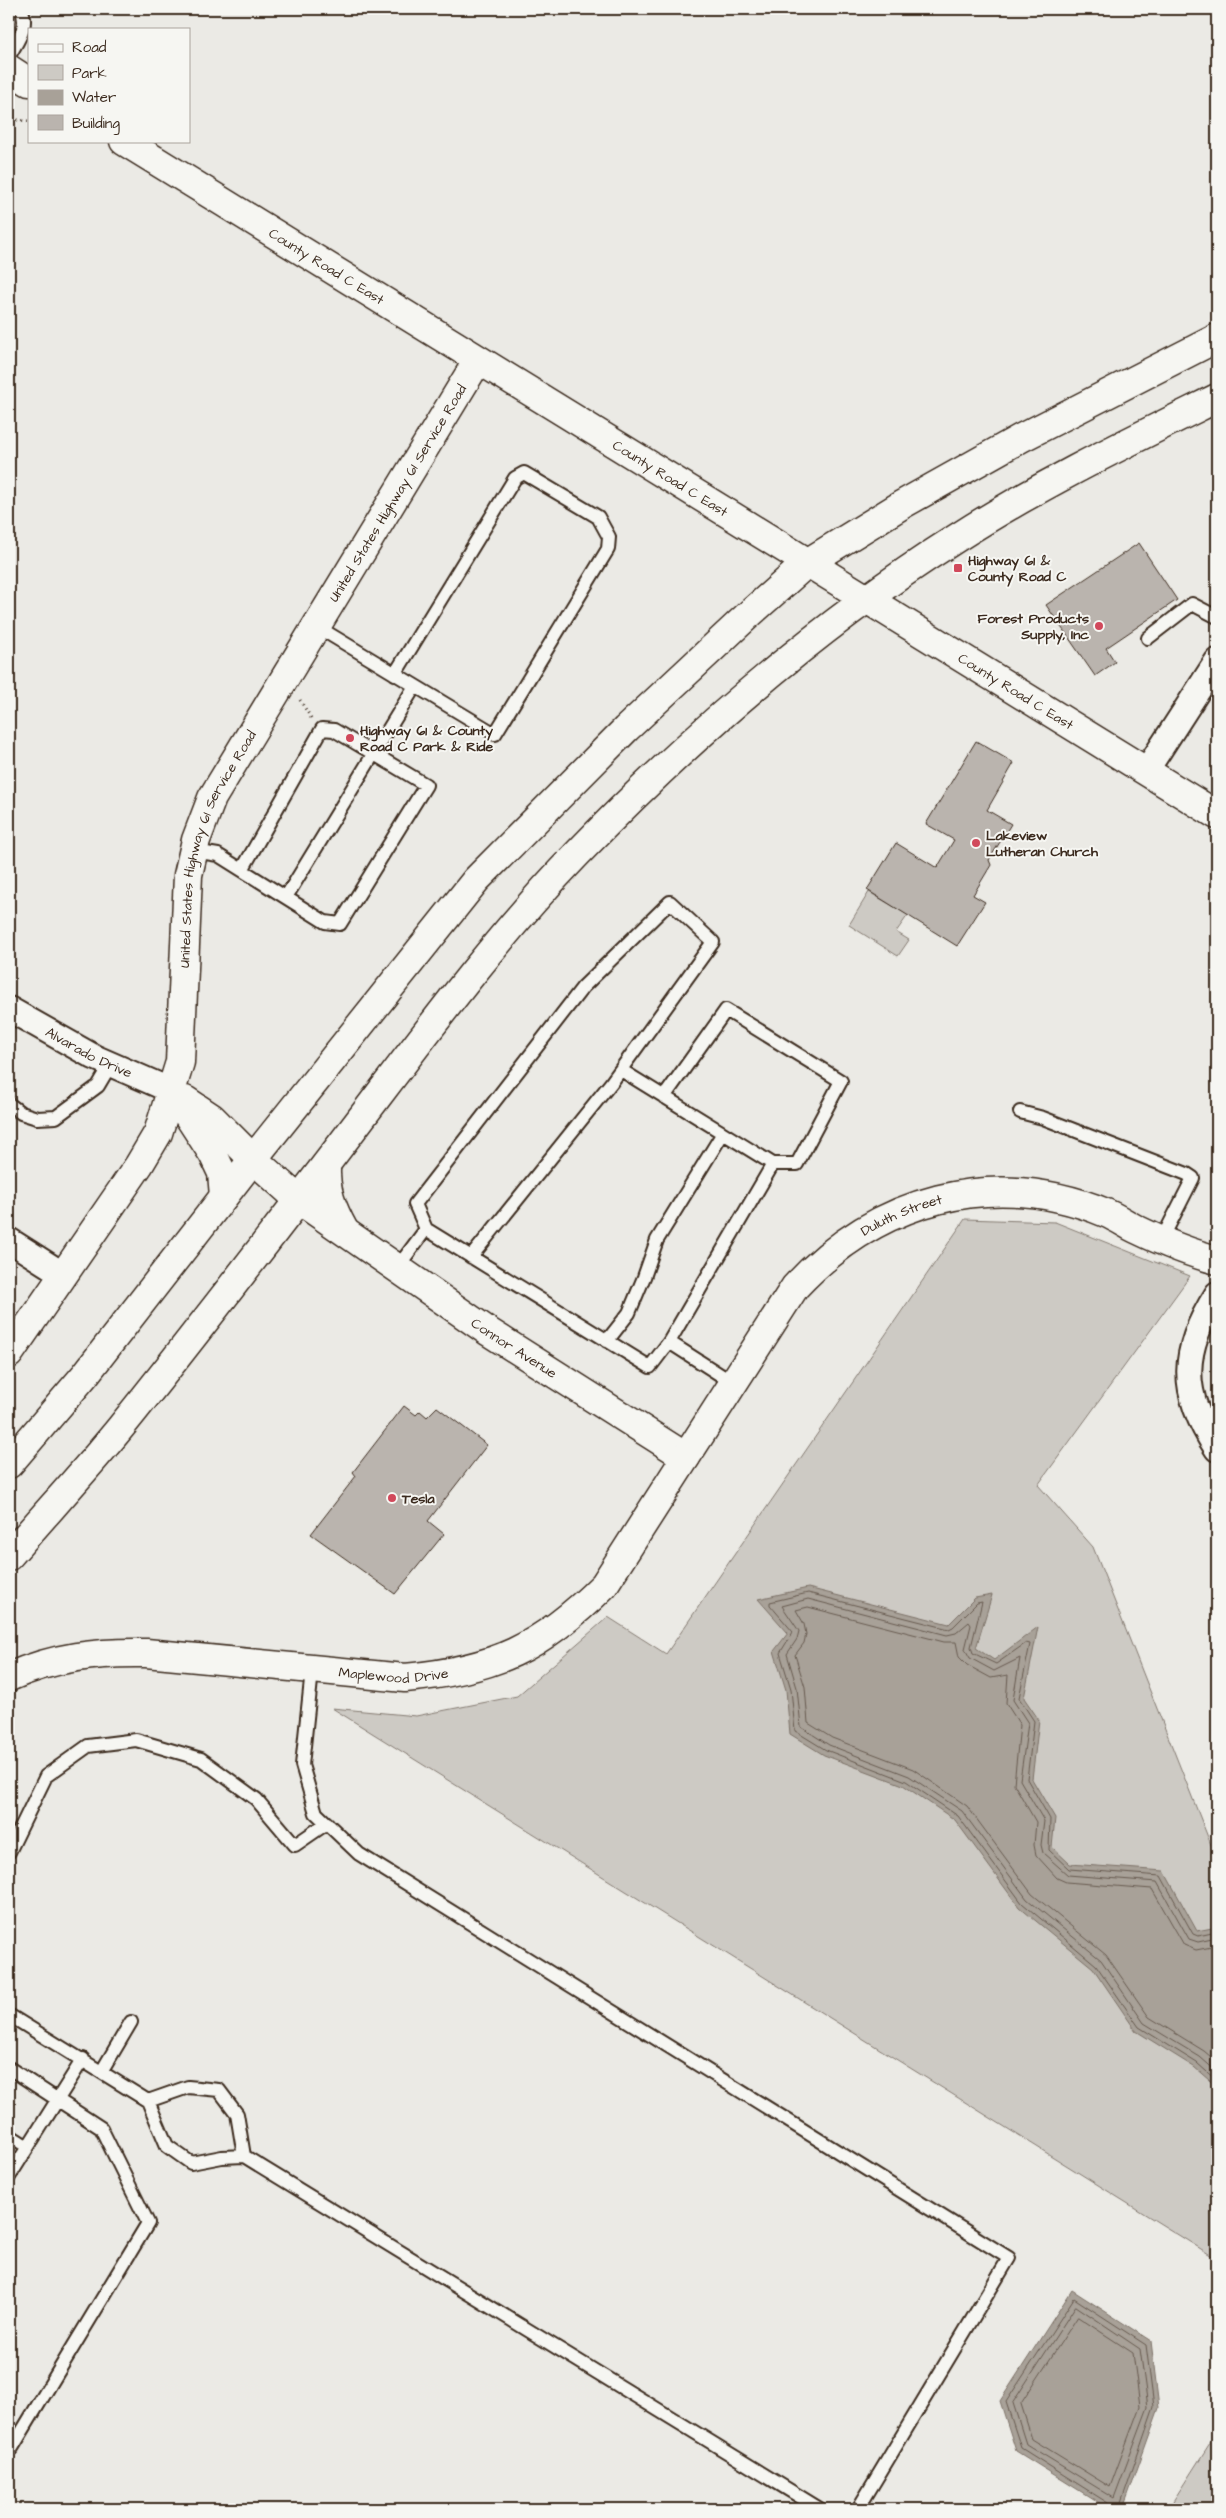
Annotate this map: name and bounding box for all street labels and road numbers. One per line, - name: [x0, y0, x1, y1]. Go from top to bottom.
- street label: County Road C East: [264, 224, 388, 310]
- street label: United States Highway 61 Service Road: [324, 381, 472, 606]
- street label: County Road C East: [608, 436, 732, 522]
- street label: County Road C East: [954, 649, 1077, 735]
- street label: United States Highway 61 Service Road: [175, 727, 262, 968]
- street label: Alvarado Drive: [42, 1023, 135, 1084]
- street label: Duluth Street: [857, 1190, 945, 1241]
- street label: Connor Avenue: [467, 1313, 561, 1384]
- street label: Maplewood Drive: [338, 1663, 450, 1689]

